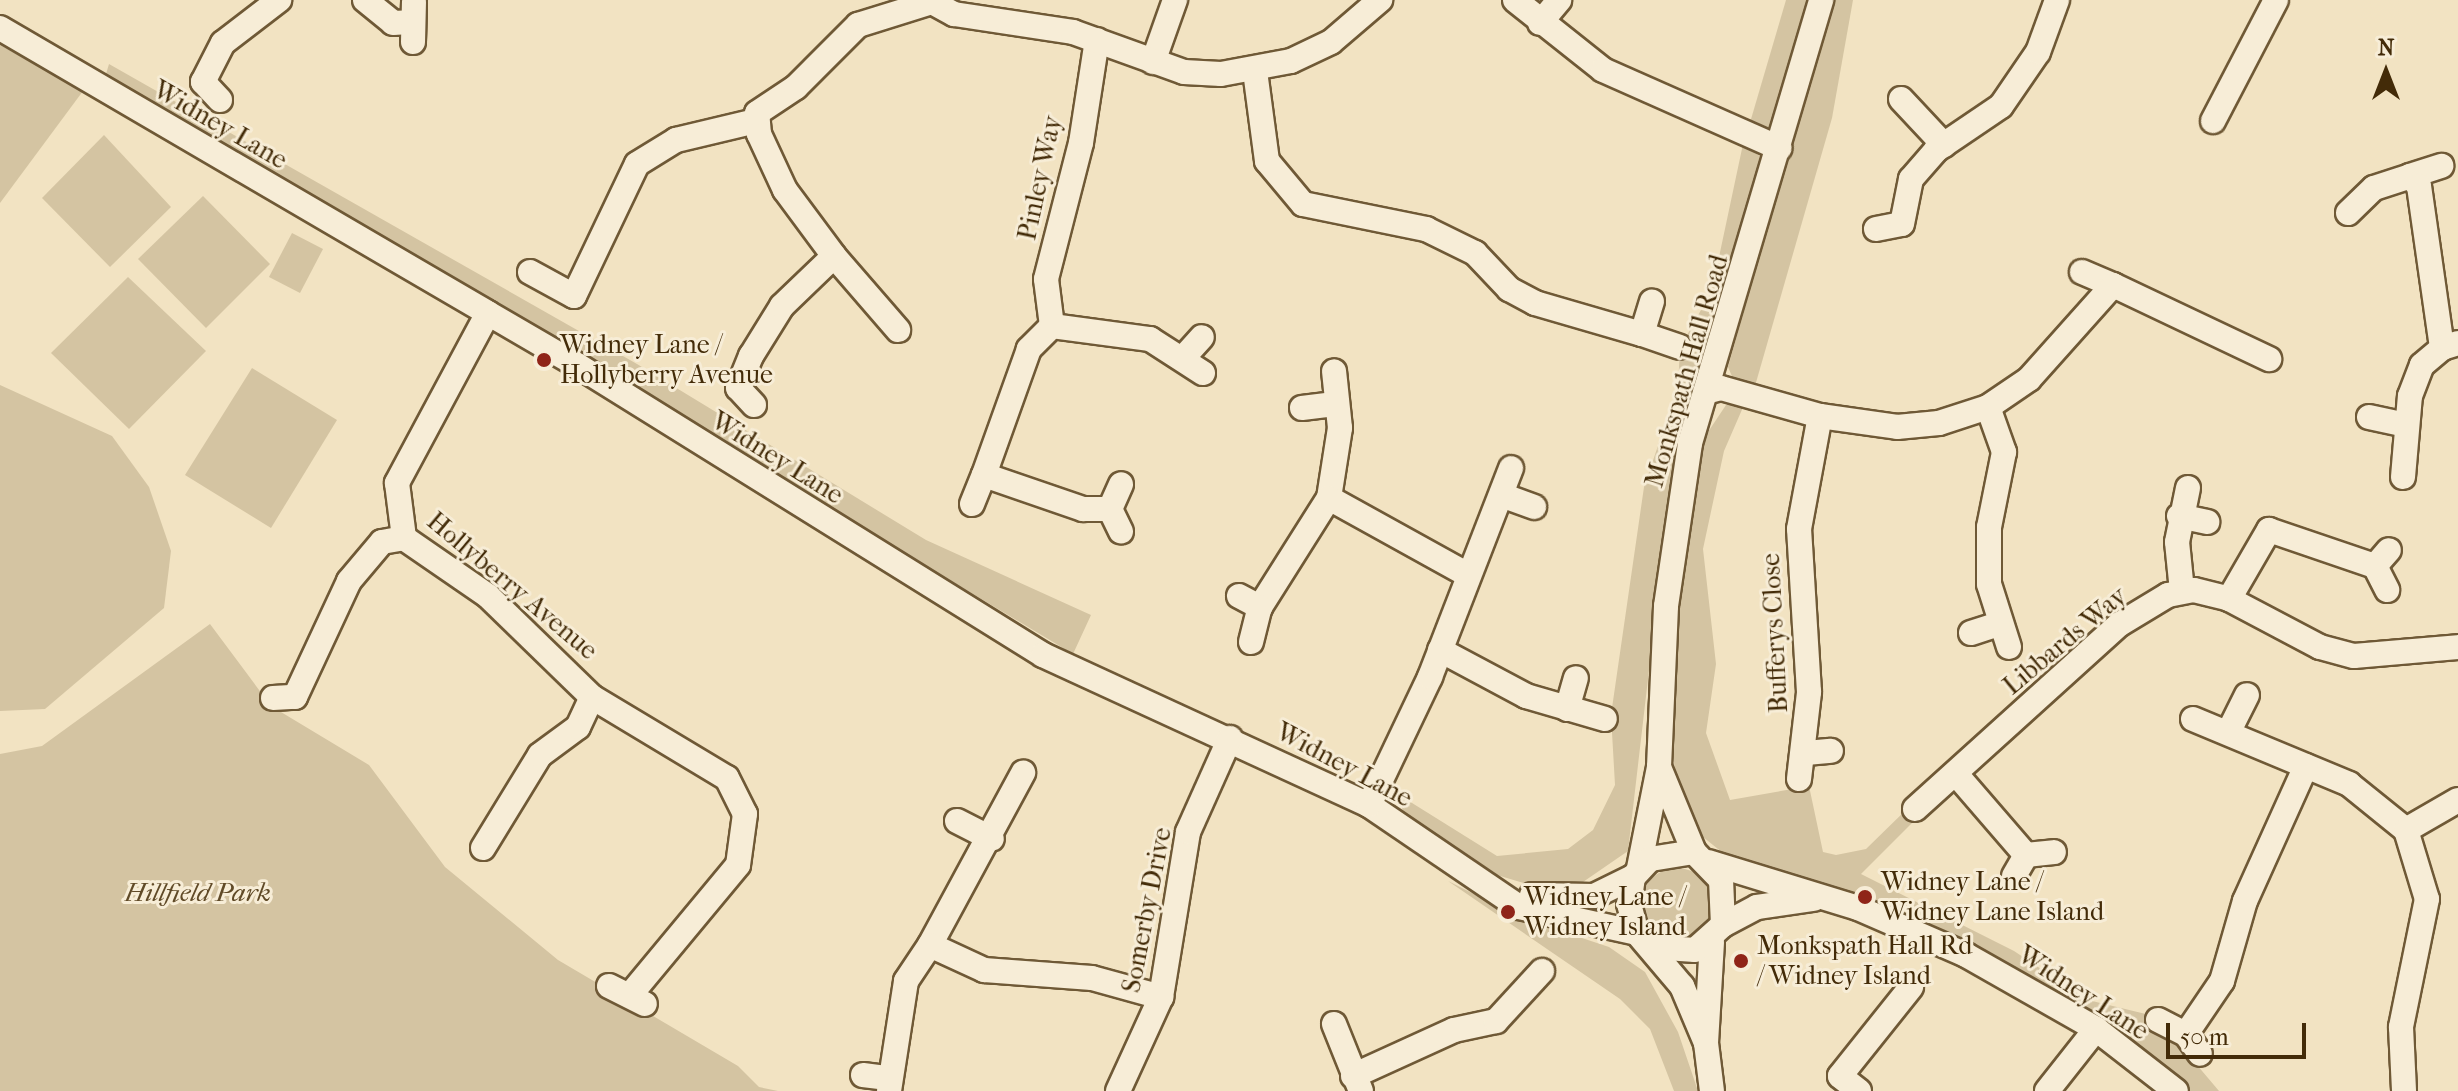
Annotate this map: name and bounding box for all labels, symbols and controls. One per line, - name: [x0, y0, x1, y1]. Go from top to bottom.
- north arrow: [2346, 32, 2426, 112]
- text: N: [2378, 35, 2394, 61]
- street label: Widney Lane: [147, 74, 293, 176]
- street label: Pinley Way: [1012, 113, 1068, 243]
- street label: Monkspath Hall Road: [1639, 251, 1735, 491]
- place label: Widney Lane / Hollyberry Avenue: [560, 329, 773, 390]
- marker: Widney Lane / Hollyberry Avenue: [535, 351, 553, 369]
- street label: Widney Lane: [705, 405, 849, 511]
- street label: Hollyberry Avenue: [420, 506, 604, 666]
- street label: Bufferys Close: [1755, 552, 1795, 714]
- street label: Libbards Way: [1997, 580, 2133, 702]
- street label: Widney Lane: [1271, 716, 1417, 814]
- street label: Somerby Drive: [1116, 825, 1178, 995]
- place label: Widney Lane / Widney Lane Island: [1881, 866, 2104, 928]
- park label: Hillfield Park: [125, 877, 271, 909]
- place label: Widney Lane / Widney Island: [1524, 881, 1686, 942]
- marker: Widney Lane / Widney Lane Island: [1856, 888, 1874, 906]
- marker: Widney Lane / Widney Island: [1499, 903, 1517, 921]
- place label: Monkspath Hall Rd / Widney Island: [1757, 930, 1972, 992]
- street label: Widney Lane: [2012, 939, 2154, 1047]
- marker: Monkspath Hall Rd / Widney Island: [1732, 952, 1750, 970]
- scale bar: [2170, 1007, 2310, 1057]
- text: 50 m: [2180, 1023, 2229, 1051]

